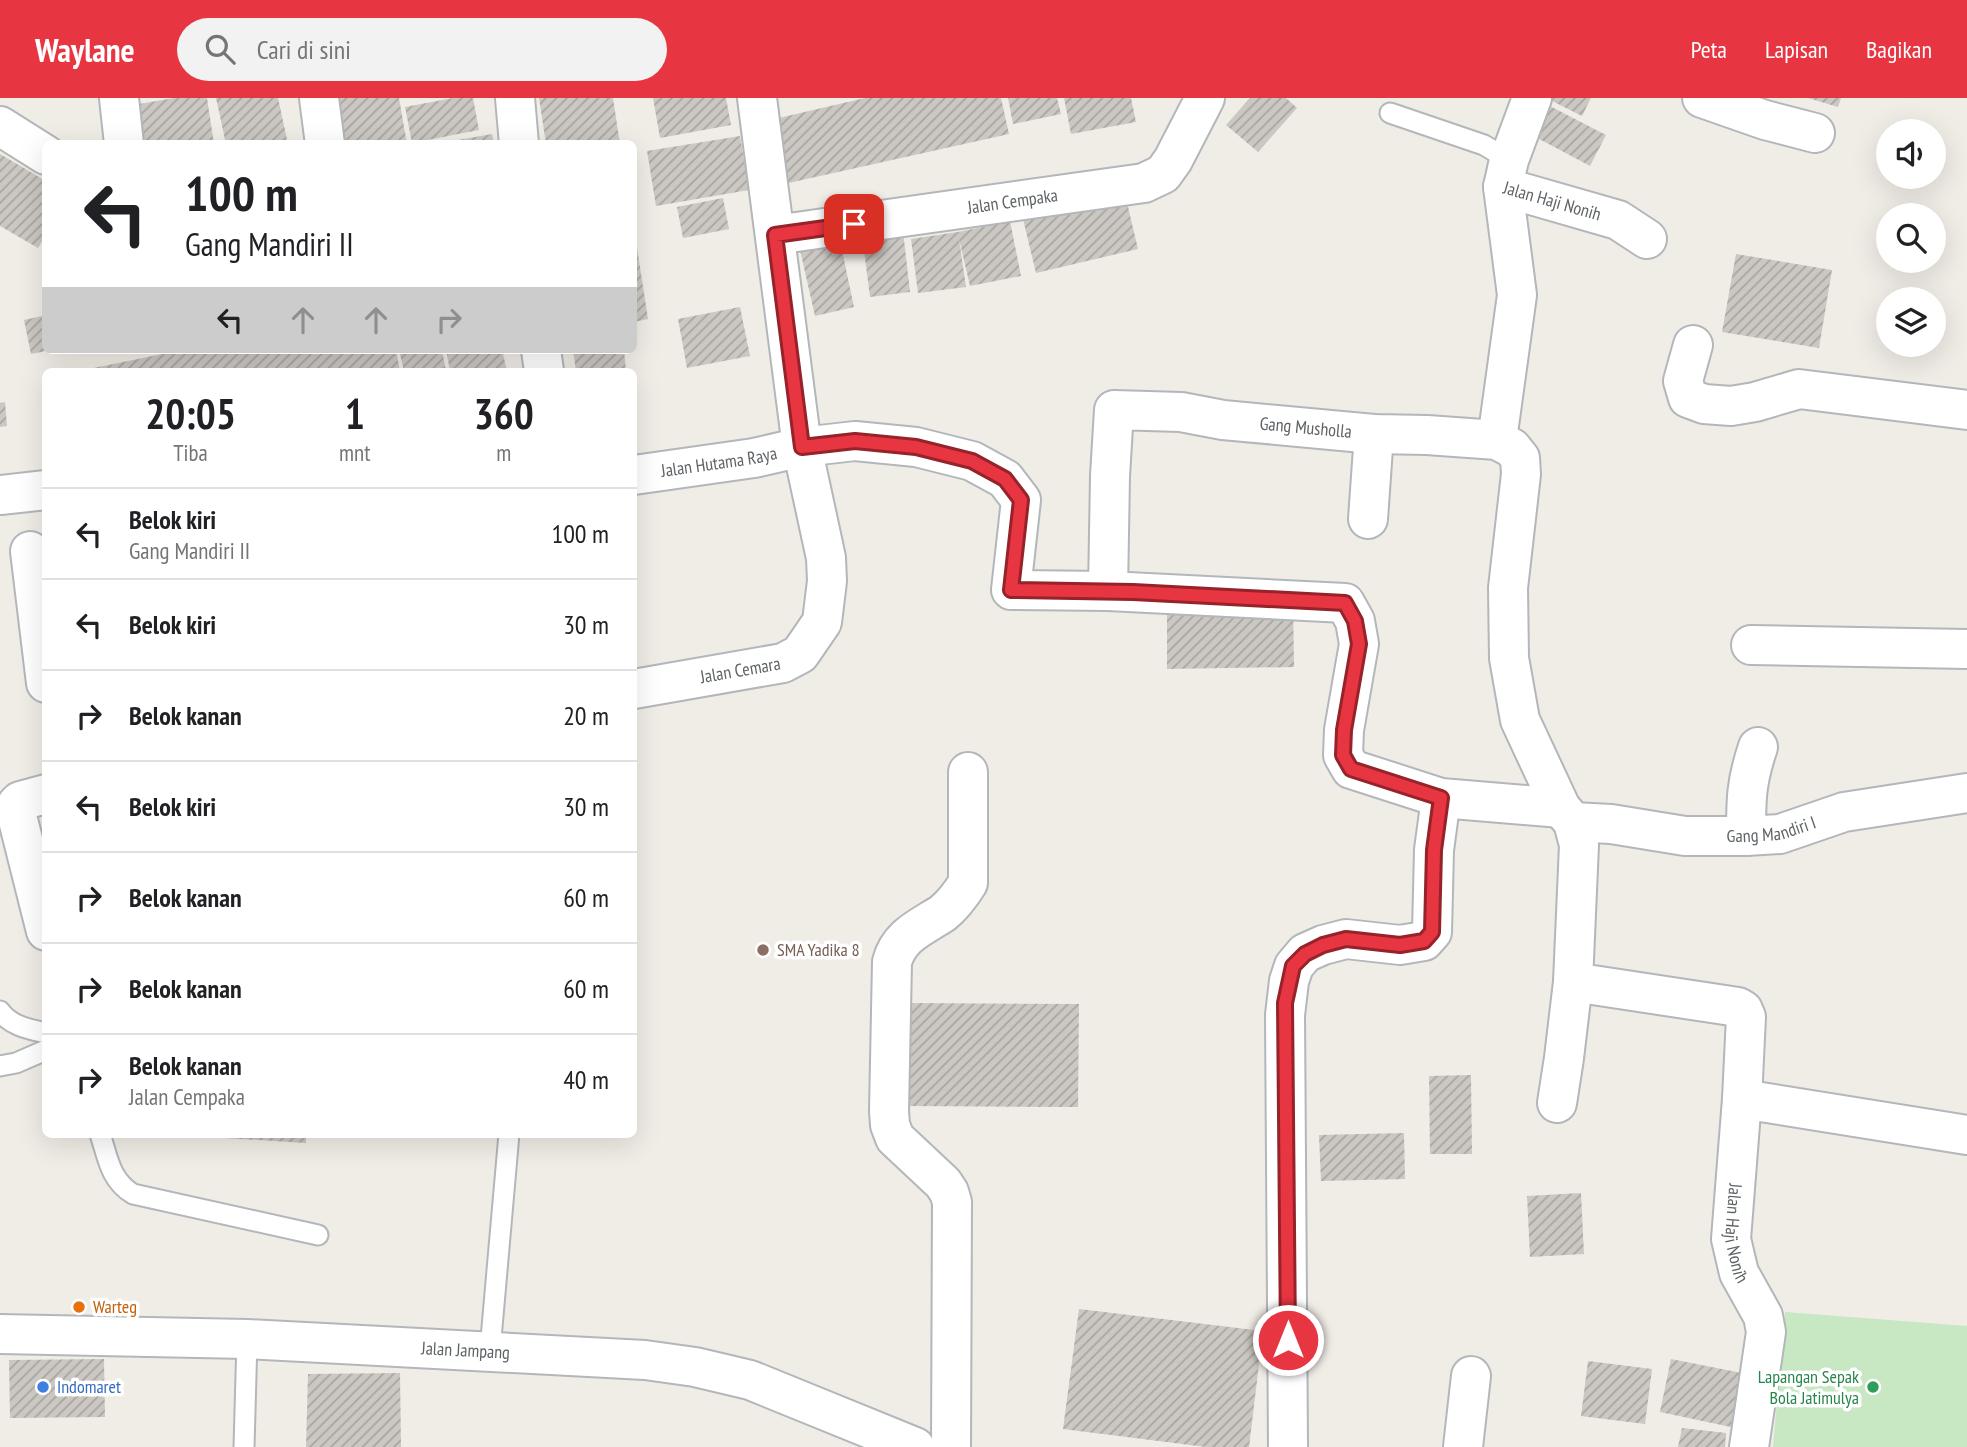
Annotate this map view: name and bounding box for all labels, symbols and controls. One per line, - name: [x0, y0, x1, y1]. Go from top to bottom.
- search box: [177, 18, 667, 81]
- text: Waylane: [35, 28, 135, 71]
- icon: search: [201, 30, 239, 68]
- text: Cari di sini: [257, 33, 351, 66]
- text: Peta: [1691, 34, 1727, 65]
- text: Lapisan: [1765, 34, 1828, 65]
- text: Bagikan: [1866, 34, 1932, 65]
- map controls: [1876, 119, 1946, 357]
- button: sound: [1876, 119, 1946, 189]
- text: 100 m: [185, 161, 298, 225]
- icon: left: [70, 168, 161, 259]
- street label: Jalan Haji Nonih: [1500, 175, 1604, 226]
- street label: Jalan Cempaka: [965, 183, 1059, 219]
- pin: [824, 194, 884, 254]
- button: search: [1876, 203, 1946, 273]
- icon: arrive: [835, 205, 873, 243]
- text: Gang Mandiri II: [185, 223, 354, 265]
- button: layers: [1876, 287, 1946, 357]
- icon: left: [211, 301, 249, 339]
- icon: ahead: [284, 301, 322, 339]
- icon: ahead: [357, 301, 395, 339]
- icon: right: [430, 301, 468, 339]
- text: 20:05: [145, 386, 236, 441]
- text: 1: [345, 386, 365, 441]
- text: 360: [474, 386, 534, 441]
- street label: Gang Musholla: [1259, 411, 1353, 443]
- text: Tiba: [173, 438, 208, 467]
- text: mnt: [339, 438, 371, 467]
- text: m: [496, 438, 511, 467]
- street label: Jalan Hutama Raya: [659, 441, 779, 482]
- text: Belok kiri: [129, 503, 216, 536]
- icon: left: [70, 515, 108, 553]
- text: 100 m: [551, 517, 609, 550]
- text: Gang Mandiri II: [129, 536, 250, 565]
- icon: left: [70, 606, 108, 644]
- text: Belok kiri: [129, 608, 216, 641]
- text: 30 m: [563, 608, 609, 641]
- street label: Jalan Cemara: [697, 652, 782, 688]
- icon: right: [70, 697, 108, 735]
- text: Belok kanan: [129, 699, 242, 732]
- text: 20 m: [563, 699, 609, 732]
- icon: left: [70, 788, 108, 826]
- text: Belok kiri: [129, 790, 216, 823]
- text: 30 m: [563, 790, 609, 823]
- street label: Gang Mandiri I: [1727, 811, 1819, 847]
- icon: right: [70, 879, 108, 917]
- text: Belok kanan: [129, 881, 242, 914]
- text: 60 m: [563, 881, 609, 914]
- place label: SMA Yadika 8: [777, 938, 860, 961]
- marker: SMA Yadika 8: [755, 942, 771, 958]
- icon: right: [70, 970, 108, 1008]
- text: Belok kanan: [129, 972, 242, 1005]
- text: 60 m: [563, 972, 609, 1005]
- text: Belok kanan: [129, 1049, 242, 1082]
- icon: right: [70, 1061, 108, 1099]
- text: 40 m: [563, 1063, 609, 1096]
- text: Jalan Cempaka: [129, 1082, 245, 1111]
- street label: Jalan Haji Nonih: [1720, 1182, 1754, 1287]
- place label: Warteg: [93, 1295, 137, 1318]
- marker: Warteg: [71, 1299, 87, 1315]
- position arrow: [1251, 1303, 1325, 1377]
- street label: Jalan Jampang: [420, 1336, 511, 1364]
- place label: Lapangan Sepak Bola Jatimulya: [1758, 1365, 1859, 1409]
- place label: Indomaret: [57, 1375, 121, 1398]
- marker: Indomaret: [35, 1379, 51, 1395]
- marker: Lapangan Sepak Bola Jatimulya: [1865, 1379, 1881, 1395]

